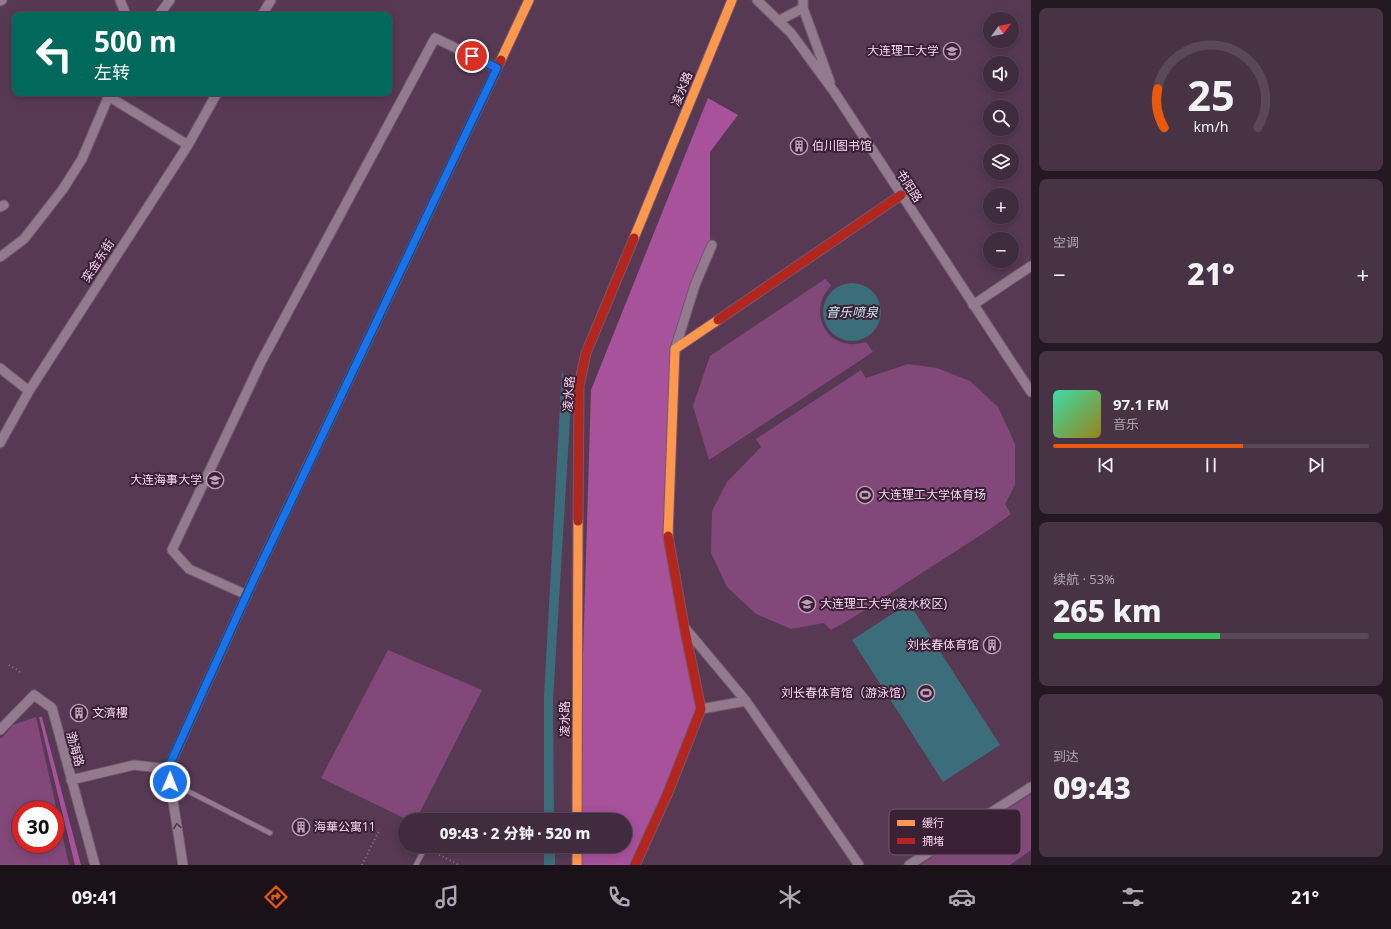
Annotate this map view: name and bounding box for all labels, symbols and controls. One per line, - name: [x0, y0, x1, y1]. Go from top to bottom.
- north arrow: [983, 12, 1019, 48]
- map controls: [983, 12, 1019, 268]
- text: 500 m: [94, 22, 177, 60]
- icon: left: [28, 28, 80, 80]
- pin: [455, 39, 489, 73]
- school or university icon: 大连理工大学: [942, 41, 962, 61]
- place label: 大连理工大学: [867, 42, 939, 59]
- icon: arrive: [461, 45, 483, 67]
- button: sound: [983, 56, 1019, 92]
- text: 左转: [94, 60, 130, 84]
- text: 25: [1187, 67, 1235, 123]
- street label: 凌水路: [667, 69, 696, 109]
- button: search: [983, 100, 1019, 136]
- text: km/h: [1193, 116, 1229, 135]
- building icon: 伯川图书馆: [789, 136, 809, 156]
- place label: 伯川图书馆: [812, 137, 872, 154]
- button: layers: [983, 144, 1019, 180]
- street label: 书阳路: [892, 166, 926, 205]
- button: +: [983, 188, 1019, 224]
- button: −: [983, 232, 1019, 268]
- text: 空调: [1053, 233, 1079, 251]
- street label: 栾金东街: [77, 236, 118, 285]
- text: 21°: [1187, 253, 1235, 294]
- text: −: [1053, 259, 1066, 289]
- text: +: [1356, 259, 1369, 289]
- water label: 音乐喷泉: [826, 303, 879, 321]
- street label: 凌水路: [559, 375, 578, 413]
- text: 97.1 FM: [1113, 394, 1169, 414]
- text: 音乐: [1113, 415, 1139, 433]
- icon: previous: [1095, 454, 1117, 476]
- icon: pause: [1200, 454, 1222, 476]
- icon: next: [1305, 454, 1327, 476]
- school or university icon: 大连海事大学: [205, 470, 225, 490]
- place label: 大连海事大学: [130, 471, 202, 488]
- sports icon: 大连理工大学体育场: [855, 485, 875, 505]
- place label: 大连理工大学体育场: [878, 486, 986, 503]
- text: 续航 · 53%: [1053, 570, 1115, 588]
- text: 265 km: [1053, 590, 1162, 631]
- school or university icon: 大连理工大学(凌水校区): [797, 594, 817, 614]
- place label: 大连理工大学(凌水校区): [820, 595, 948, 612]
- building icon: 刘长春体育馆: [982, 635, 1002, 655]
- place label: 刘长春体育馆: [907, 636, 979, 653]
- sports icon: 刘长春体育馆（游泳馆）: [916, 683, 936, 703]
- place label: 刘长春体育馆（游泳馆）: [781, 684, 913, 701]
- street label: 凌水路: [556, 701, 573, 737]
- building icon: 文濟樓: [69, 703, 89, 723]
- place label: 文濟樓: [92, 704, 128, 721]
- street label: 渤海路: [63, 729, 88, 768]
- text: 到达: [1053, 747, 1079, 765]
- position arrow: [149, 761, 191, 803]
- text: 09:43: [1053, 767, 1131, 808]
- speed limit sign: 30: [12, 801, 64, 853]
- legend: [889, 809, 1021, 855]
- text: 缓行: [922, 815, 944, 830]
- building icon: 海華公寓11: [291, 817, 311, 837]
- place label: 海華公寓11: [314, 818, 376, 835]
- one-way arrow: [173, 823, 182, 830]
- text: 09:43 · 2 分钟 · 520 m: [440, 823, 590, 843]
- text: 拥堵: [922, 833, 944, 848]
- icon: directions: [262, 883, 290, 911]
- icon: music: [433, 883, 461, 911]
- icon: phone: [605, 883, 633, 911]
- icon: climate: [776, 883, 804, 911]
- icon: car: [948, 883, 976, 911]
- icon: filters: [1119, 883, 1147, 911]
- text: 09:41: [72, 885, 118, 909]
- text: 21°: [1291, 885, 1319, 909]

